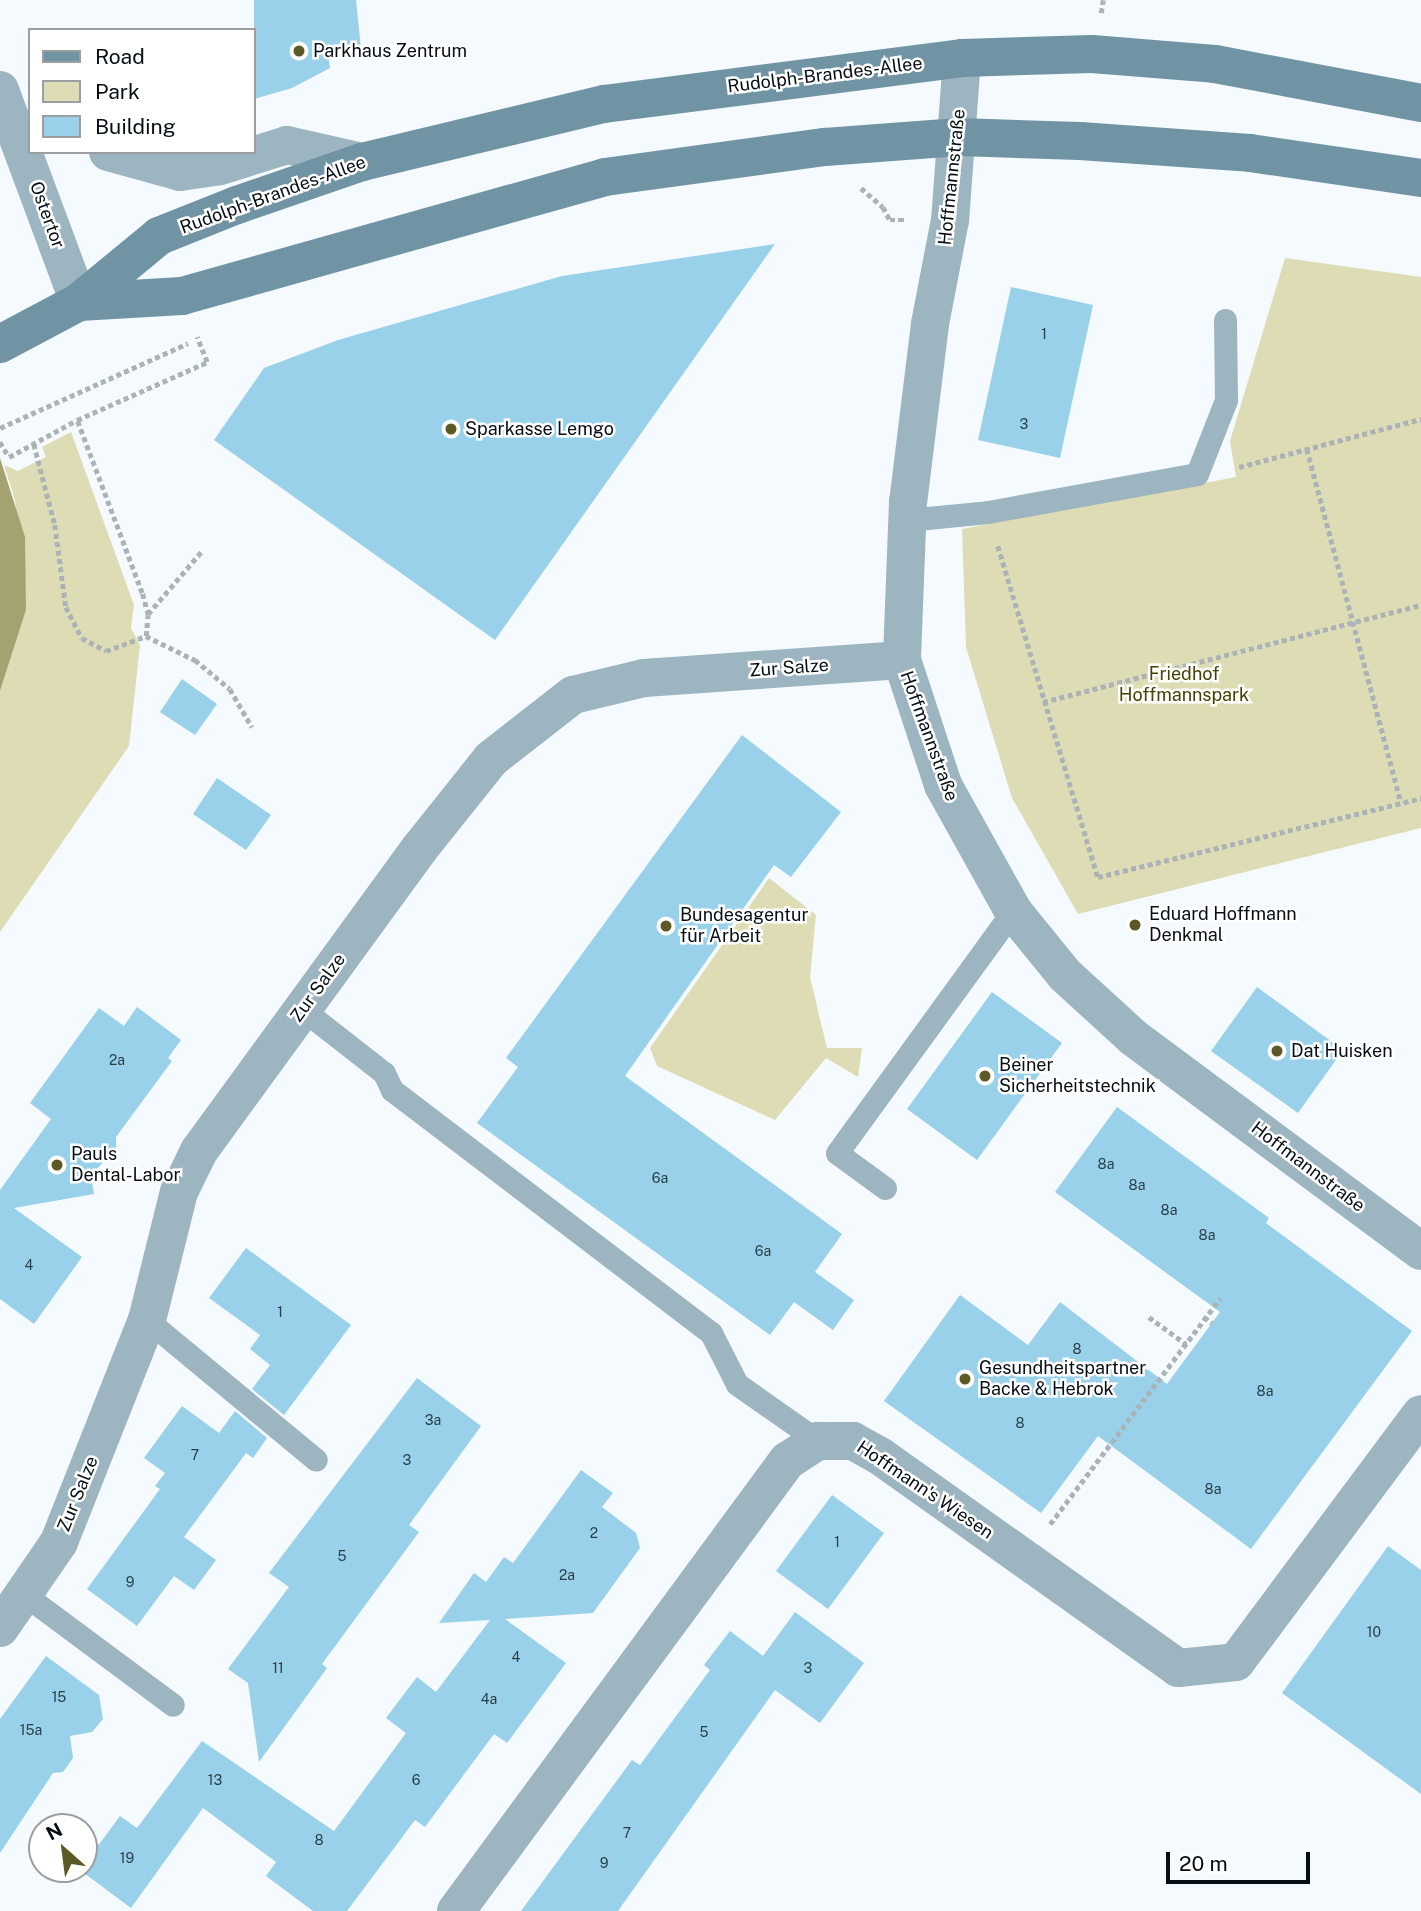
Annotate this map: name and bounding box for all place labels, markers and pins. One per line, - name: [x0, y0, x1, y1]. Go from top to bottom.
- place label: Parkhaus Zentrum: [313, 40, 467, 62]
- marker: Parkhaus Zentrum: [291, 43, 307, 59]
- place label: Sparkasse Lemgo: [465, 418, 614, 440]
- marker: Sparkasse Lemgo: [443, 421, 459, 437]
- place label: Eduard Hoffmann Denkmal: [1149, 904, 1297, 946]
- place label: Bundesagentur für Arbeit: [680, 905, 809, 948]
- marker: Eduard Hoffmann Denkmal: [1127, 917, 1143, 933]
- marker: Bundesagentur für Arbeit: [658, 918, 674, 934]
- place label: Dat Huisken: [1291, 1040, 1393, 1062]
- marker: Dat Huisken: [1269, 1043, 1285, 1059]
- place label: Beiner Sicherheitstechnik: [999, 1055, 1156, 1098]
- marker: Beiner Sicherheitstechnik: [977, 1068, 993, 1084]
- place label: Pauls Dental-Labor: [71, 1144, 181, 1186]
- marker: Pauls Dental-Labor: [49, 1157, 65, 1173]
- place label: Gesundheitspartner Backe & Hebrok: [979, 1358, 1146, 1400]
- marker: Gesundheitspartner Backe & Hebrok: [957, 1371, 973, 1387]

